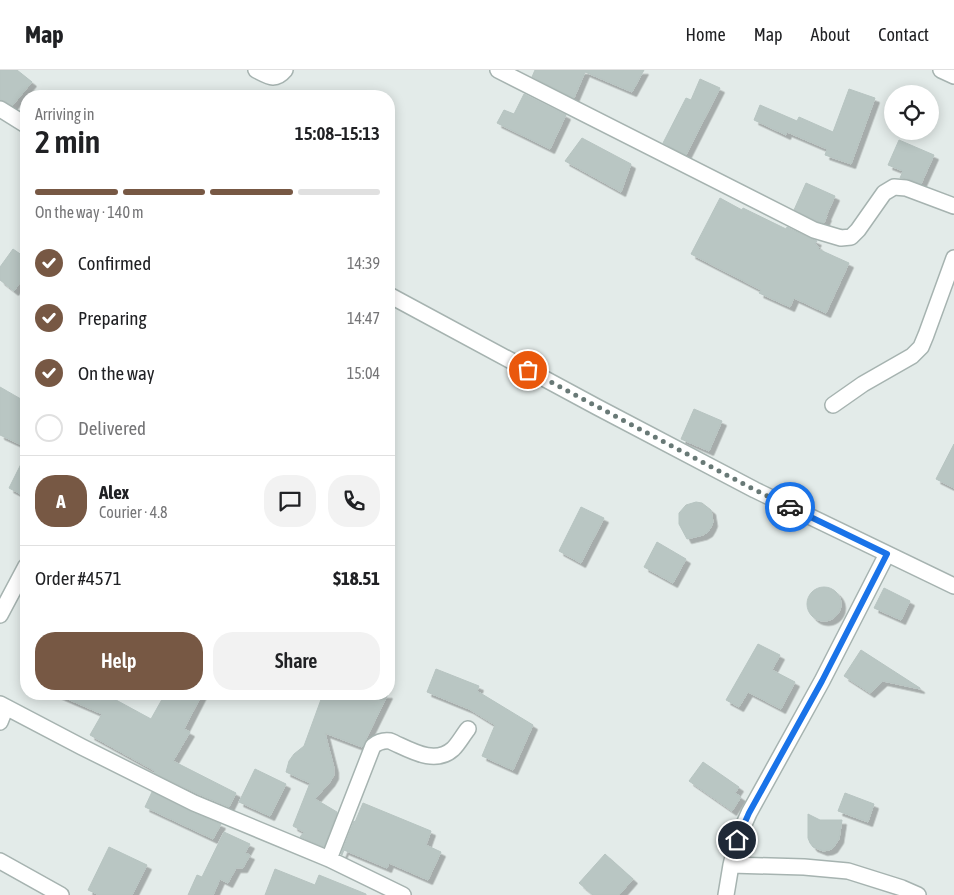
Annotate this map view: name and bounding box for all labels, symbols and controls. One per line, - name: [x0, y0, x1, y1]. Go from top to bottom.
- text: Map: [25, 21, 64, 48]
- text: Home: [686, 24, 726, 45]
- text: Map: [754, 24, 783, 45]
- text: About: [811, 24, 850, 45]
- text: Contact: [878, 24, 929, 45]
- map controls: [884, 85, 939, 140]
- button: locate: [884, 85, 939, 140]
- text: Arriving in: [35, 105, 95, 123]
- text: 15:08–15:13: [295, 122, 380, 144]
- text: 2 min: [35, 123, 100, 160]
- text: On the way · 140 m: [35, 203, 144, 221]
- icon: check: [35, 249, 63, 277]
- text: Confirmed: [78, 252, 151, 274]
- text: 14:39: [347, 254, 380, 272]
- icon: check: [35, 304, 63, 332]
- text: Preparing: [78, 307, 147, 329]
- text: 14:47: [347, 309, 380, 327]
- pin: [507, 349, 549, 391]
- icon: bag: [514, 356, 542, 384]
- icon: check: [35, 359, 63, 387]
- text: On the way: [78, 362, 155, 384]
- text: 15:04: [347, 364, 380, 382]
- text: Delivered: [78, 417, 146, 439]
- button: chat: [264, 475, 316, 527]
- button: phone: [328, 475, 380, 527]
- text: Alex: [99, 481, 129, 503]
- courier: [765, 482, 815, 532]
- text: A: [56, 490, 66, 512]
- icon: car: [776, 493, 804, 521]
- text: Courier · 4.8: [99, 503, 168, 521]
- text: Order #4571: [35, 567, 122, 589]
- text: $18.51: [333, 567, 380, 589]
- button: Help: [35, 632, 203, 690]
- button: Share: [213, 632, 380, 690]
- pin: [716, 819, 758, 861]
- icon: home: [723, 826, 751, 854]

